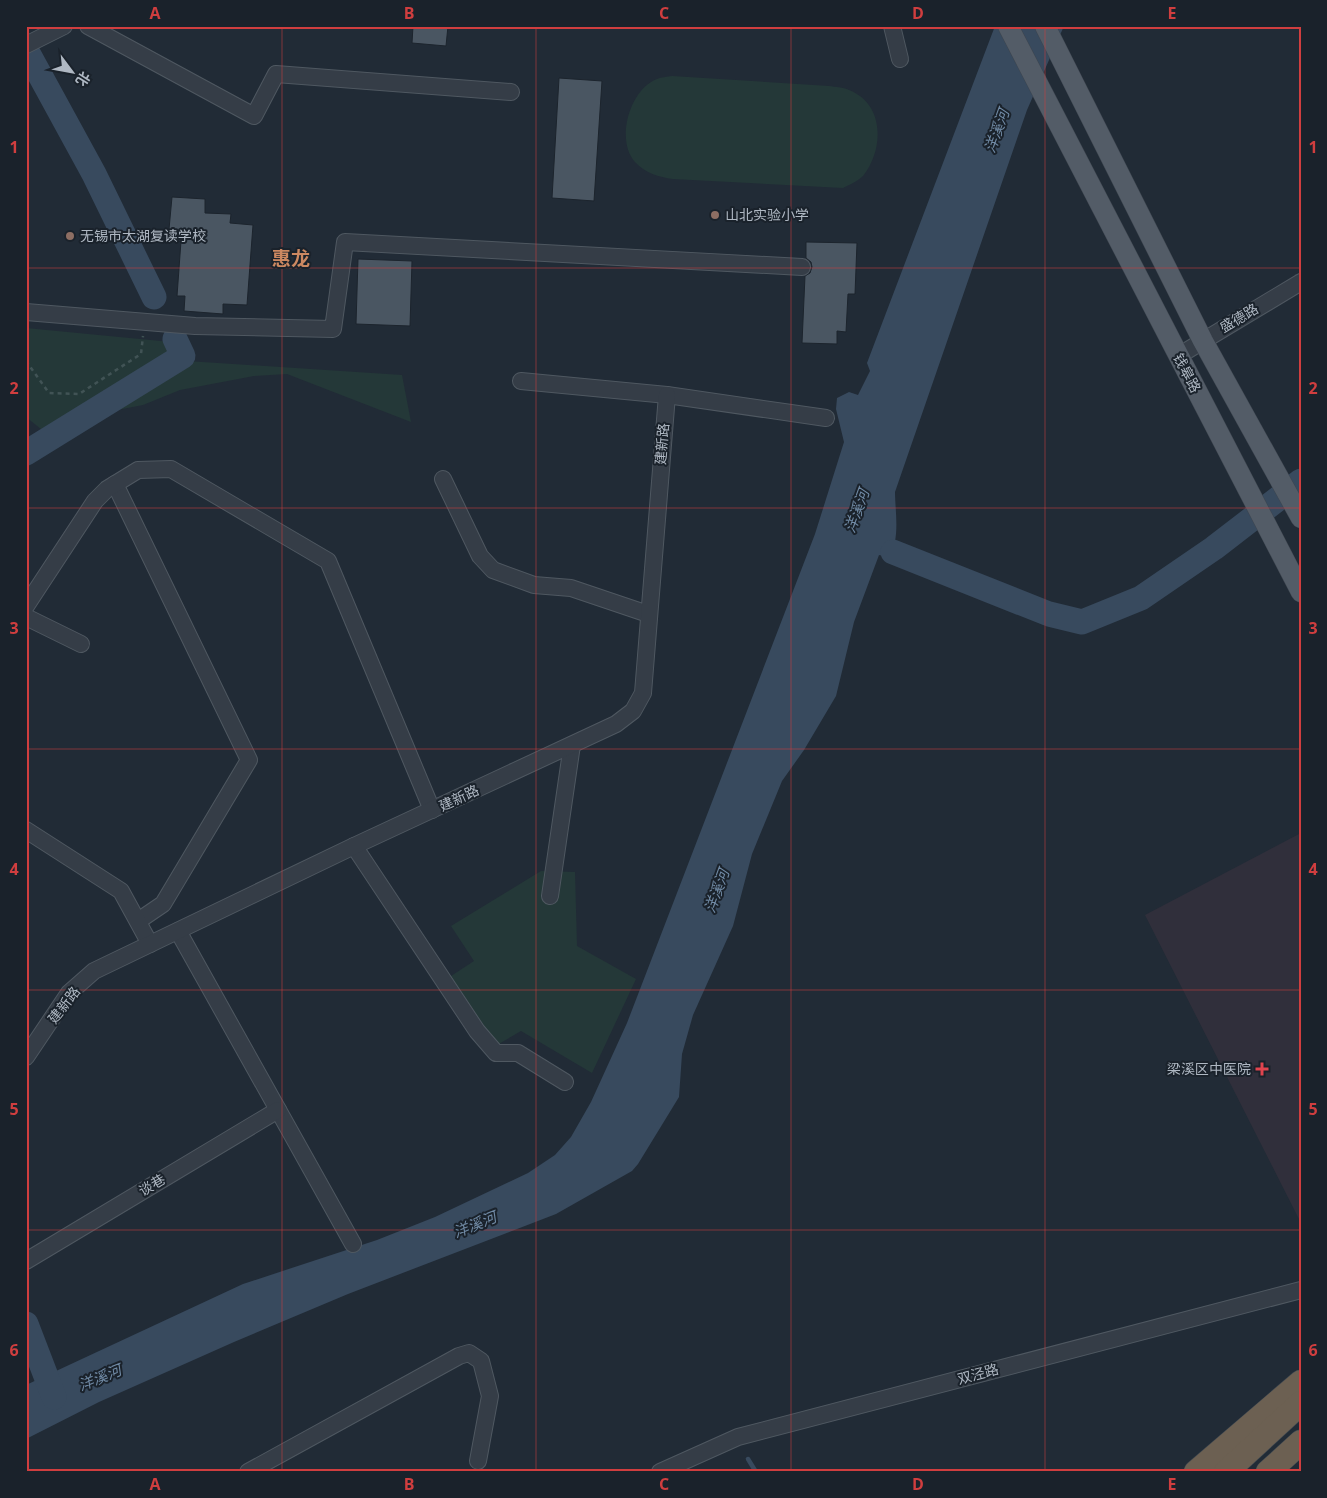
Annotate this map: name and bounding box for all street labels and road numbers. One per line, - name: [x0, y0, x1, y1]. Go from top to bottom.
- street label: 盛德路: [1216, 299, 1262, 337]
- street label: 钱皋路: [1169, 350, 1206, 396]
- street label: 建新路: [650, 422, 673, 466]
- street label: 建新路: [436, 780, 482, 815]
- street label: 建新路: [43, 982, 84, 1027]
- street label: 谈巷: [135, 1169, 169, 1200]
- street label: 双泾路: [955, 1359, 1001, 1388]

